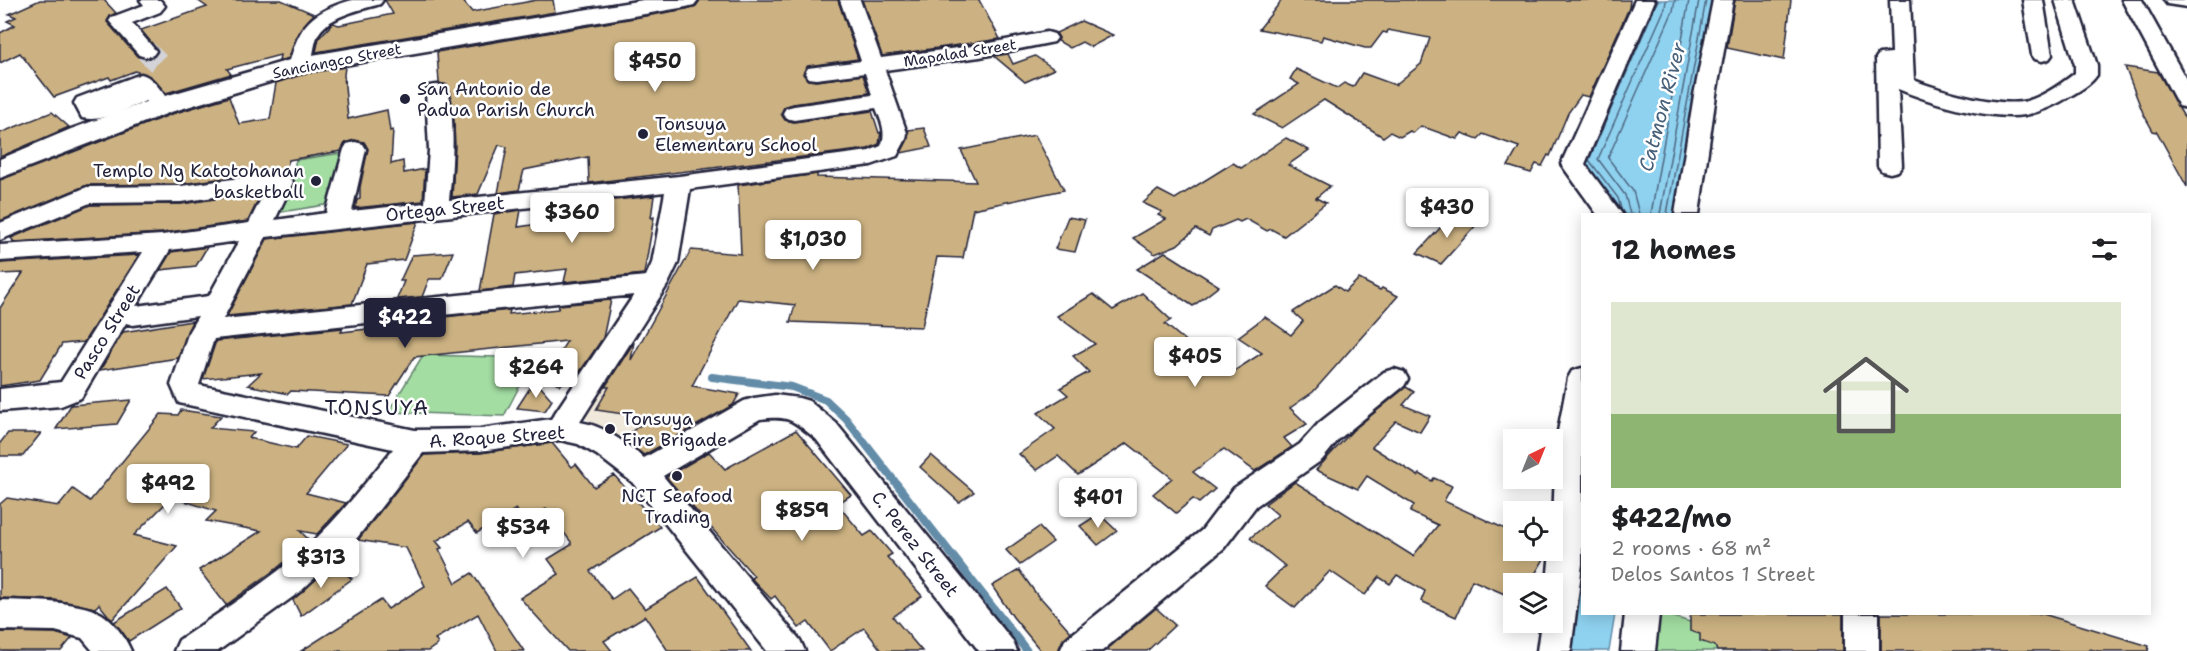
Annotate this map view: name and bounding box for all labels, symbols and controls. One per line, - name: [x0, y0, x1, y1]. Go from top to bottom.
- street label: Mapalad Street: [902, 34, 1018, 72]
- street label: Sanciangco Street: [271, 39, 403, 83]
- water label: Catmon River: [1632, 39, 1692, 174]
- pin: $450: [619, 42, 691, 93]
- text: $450: [628, 48, 682, 74]
- place label: San Antonio de Padua Parish Church: [417, 77, 595, 122]
- marker: San Antonio de Padua Parish Church: [398, 92, 412, 106]
- place label: Tonsuya Elementary School: [655, 112, 818, 157]
- marker: Tonsuya Elementary School: [636, 127, 650, 141]
- place label: Templo Ng Katotohanan basketball: [93, 159, 305, 204]
- marker: Templo Ng Katotohanan basketball: [309, 174, 323, 188]
- pin: $430: [1411, 188, 1483, 239]
- street label: Ortega Street: [384, 191, 506, 227]
- pin: $360: [536, 193, 608, 244]
- text: $430: [1420, 194, 1474, 220]
- text: $360: [544, 199, 600, 225]
- pin: $1,030: [764, 220, 862, 271]
- text: $1,030: [779, 226, 847, 252]
- text: 12 homes: [1611, 232, 1736, 267]
- icon: filters: [2088, 233, 2121, 266]
- street label: Pasco Street: [68, 280, 146, 384]
- pin: $422: [369, 298, 441, 349]
- text: $422: [378, 304, 432, 330]
- pin: $405: [1159, 337, 1231, 388]
- icon: home: [1812, 341, 1920, 449]
- text: $405: [1168, 343, 1222, 369]
- pin: $264: [500, 348, 572, 399]
- text: $264: [509, 354, 563, 380]
- district label: TONSUYA: [325, 394, 429, 422]
- place label: Tonsuya Fire Brigade: [622, 407, 727, 452]
- street label: A. Roque Street: [428, 420, 566, 454]
- marker: Tonsuya Fire Brigade: [603, 422, 617, 436]
- north arrow: [1503, 429, 1563, 489]
- map controls: [1503, 429, 1563, 633]
- pin: $492: [132, 464, 204, 515]
- marker: NCT Seafood Trading: [670, 469, 684, 483]
- text: $492: [141, 470, 195, 496]
- pin: $401: [1062, 478, 1134, 529]
- place label: NCT Seafood Trading: [621, 484, 733, 529]
- text: $401: [1073, 484, 1123, 510]
- street label: C. Perez Street: [866, 486, 964, 602]
- pin: $859: [766, 491, 838, 542]
- text: $859: [775, 497, 829, 523]
- text: $422/mo: [1611, 500, 1732, 535]
- button: locate: [1503, 501, 1563, 561]
- pin: $534: [487, 508, 559, 559]
- text: $534: [496, 514, 550, 540]
- text: 2 rooms · 68 m²: [1611, 535, 1771, 561]
- pin: $313: [285, 538, 357, 589]
- text: $313: [296, 544, 346, 570]
- text: Delos Santos 1 Street: [1611, 561, 1815, 587]
- button: layers: [1503, 573, 1563, 633]

